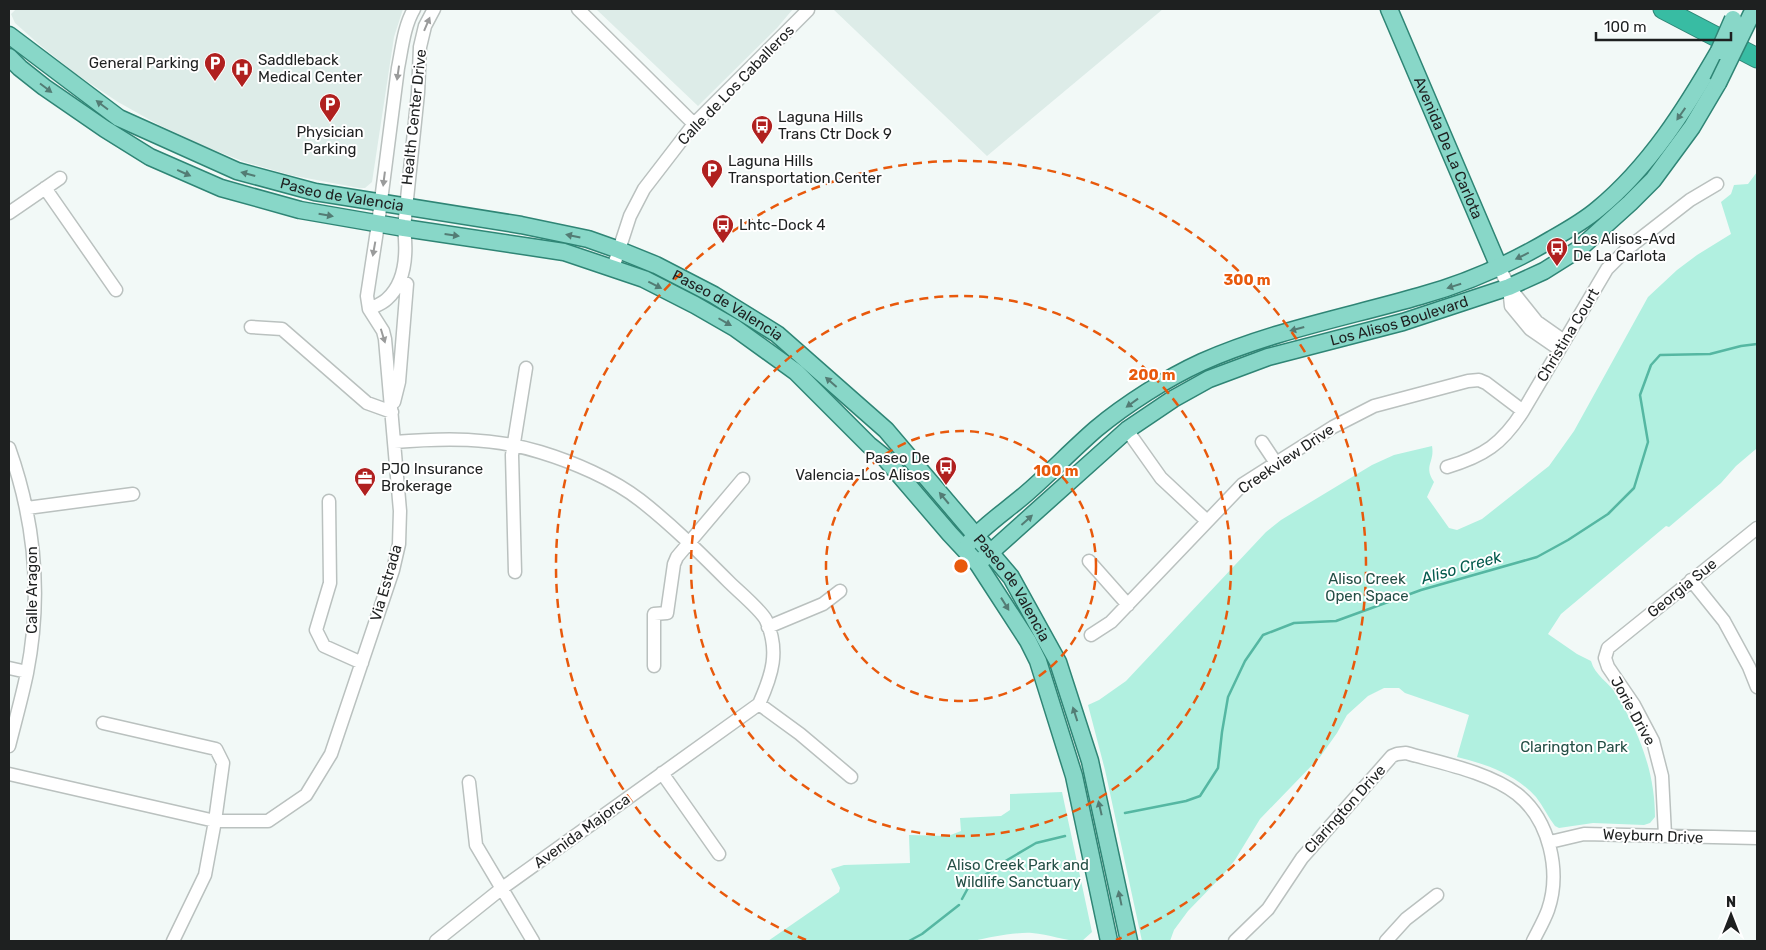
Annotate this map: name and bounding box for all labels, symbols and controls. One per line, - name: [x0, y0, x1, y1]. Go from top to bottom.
- scale bar: [1596, 10, 1731, 42]
- one-way arrow: [423, 16, 431, 31]
- text: 100 m: [1604, 18, 1646, 36]
- street label: Calle de Los Caballeros: [674, 21, 798, 149]
- street label: Health Center Drive: [398, 48, 430, 186]
- parking icon: General Parking: [203, 51, 227, 82]
- place label: Saddleback Medical Center: [258, 51, 362, 86]
- place label: General Parking: [89, 54, 199, 72]
- hospital icon: Saddleback Medical Center: [230, 57, 254, 88]
- one-way arrow: [394, 65, 402, 81]
- street label: Avenida De La Carlota: [1410, 74, 1486, 222]
- one-way arrow: [39, 83, 53, 93]
- parking icon: Physician Parking: [318, 92, 342, 123]
- one-way arrow: [96, 100, 109, 111]
- place label: Laguna Hills Trans Ctr Dock 9: [778, 108, 892, 143]
- one-way arrow: [1676, 108, 1686, 121]
- bus stop icon: Laguna Hills Trans Ctr Dock 9: [750, 114, 774, 145]
- place label: Physician Parking: [296, 123, 364, 158]
- place label: Laguna Hills Transportation Center: [728, 152, 882, 187]
- parking icon: Laguna Hills Transportation Center: [700, 158, 724, 189]
- one-way arrow: [177, 169, 191, 177]
- one-way arrow: [241, 170, 256, 178]
- one-way arrow: [380, 171, 388, 187]
- street label: Paseo de Valencia: [278, 174, 405, 215]
- one-way arrow: [319, 211, 335, 219]
- bus stop icon: Lhtc-Dock 4: [711, 213, 735, 244]
- place label: Lhtc-Dock 4: [739, 216, 826, 234]
- place label: Los Alisos-Avd De La Carlota: [1573, 230, 1675, 265]
- one-way arrow: [444, 231, 460, 239]
- one-way arrow: [565, 232, 580, 240]
- bus stop icon: Los Alisos-Avd De La Carlota: [1545, 236, 1569, 267]
- one-way arrow: [370, 242, 378, 258]
- one-way arrow: [1515, 252, 1529, 260]
- street label: Paseo de Valencia: [669, 266, 787, 344]
- text: 300 m: [1223, 271, 1271, 289]
- one-way arrow: [648, 281, 662, 289]
- one-way arrow: [1446, 282, 1461, 290]
- street label: Christina Court: [1533, 285, 1603, 385]
- street label: Los Alisos Boulevard: [1328, 292, 1471, 350]
- one-way arrow: [719, 318, 732, 327]
- one-way arrow: [1290, 325, 1305, 333]
- one-way arrow: [380, 329, 388, 344]
- text: 200 m: [1128, 366, 1176, 384]
- one-way arrow: [826, 376, 838, 388]
- one-way arrow: [1125, 398, 1139, 408]
- street label: Creekview Drive: [1235, 420, 1337, 498]
- place label: Paseo De Valencia-Los Alisos: [795, 449, 930, 484]
- bus stop icon: Paseo De Valencia-Los Alisos: [934, 455, 958, 486]
- place label: PJO Insurance Brokerage: [381, 460, 483, 495]
- text: 100 m: [1034, 462, 1078, 480]
- office icon: PJO Insurance Brokerage: [353, 466, 377, 497]
- one-way arrow: [938, 492, 949, 505]
- one-way arrow: [1020, 514, 1033, 525]
- street label: Paseo de Valencia: [970, 531, 1054, 645]
- street label: Via Estrada: [366, 543, 406, 623]
- street label: Calle Aragon: [23, 546, 41, 634]
- water label: Aliso Creek: [1418, 547, 1504, 588]
- street label: Georgia Sue: [1644, 555, 1720, 621]
- centre of rings: [952, 557, 970, 575]
- park label: Aliso Creek Open Space: [1325, 570, 1409, 605]
- one-way arrow: [1000, 598, 1009, 611]
- street label: Jorie Drive: [1607, 674, 1659, 748]
- one-way arrow: [1071, 707, 1078, 722]
- park label: Clarington Park: [1520, 738, 1628, 756]
- street label: Clarington Drive: [1301, 761, 1389, 857]
- street label: Avenida Majorca: [530, 790, 634, 872]
- one-way arrow: [1096, 801, 1104, 816]
- street label: Weyburn Drive: [1602, 825, 1704, 847]
- park label: Aliso Creek Park and Wildlife Sanctuary: [947, 856, 1089, 891]
- north arrow: [1706, 890, 1756, 940]
- one-way arrow: [1116, 891, 1124, 906]
- text: N: [1726, 894, 1736, 911]

